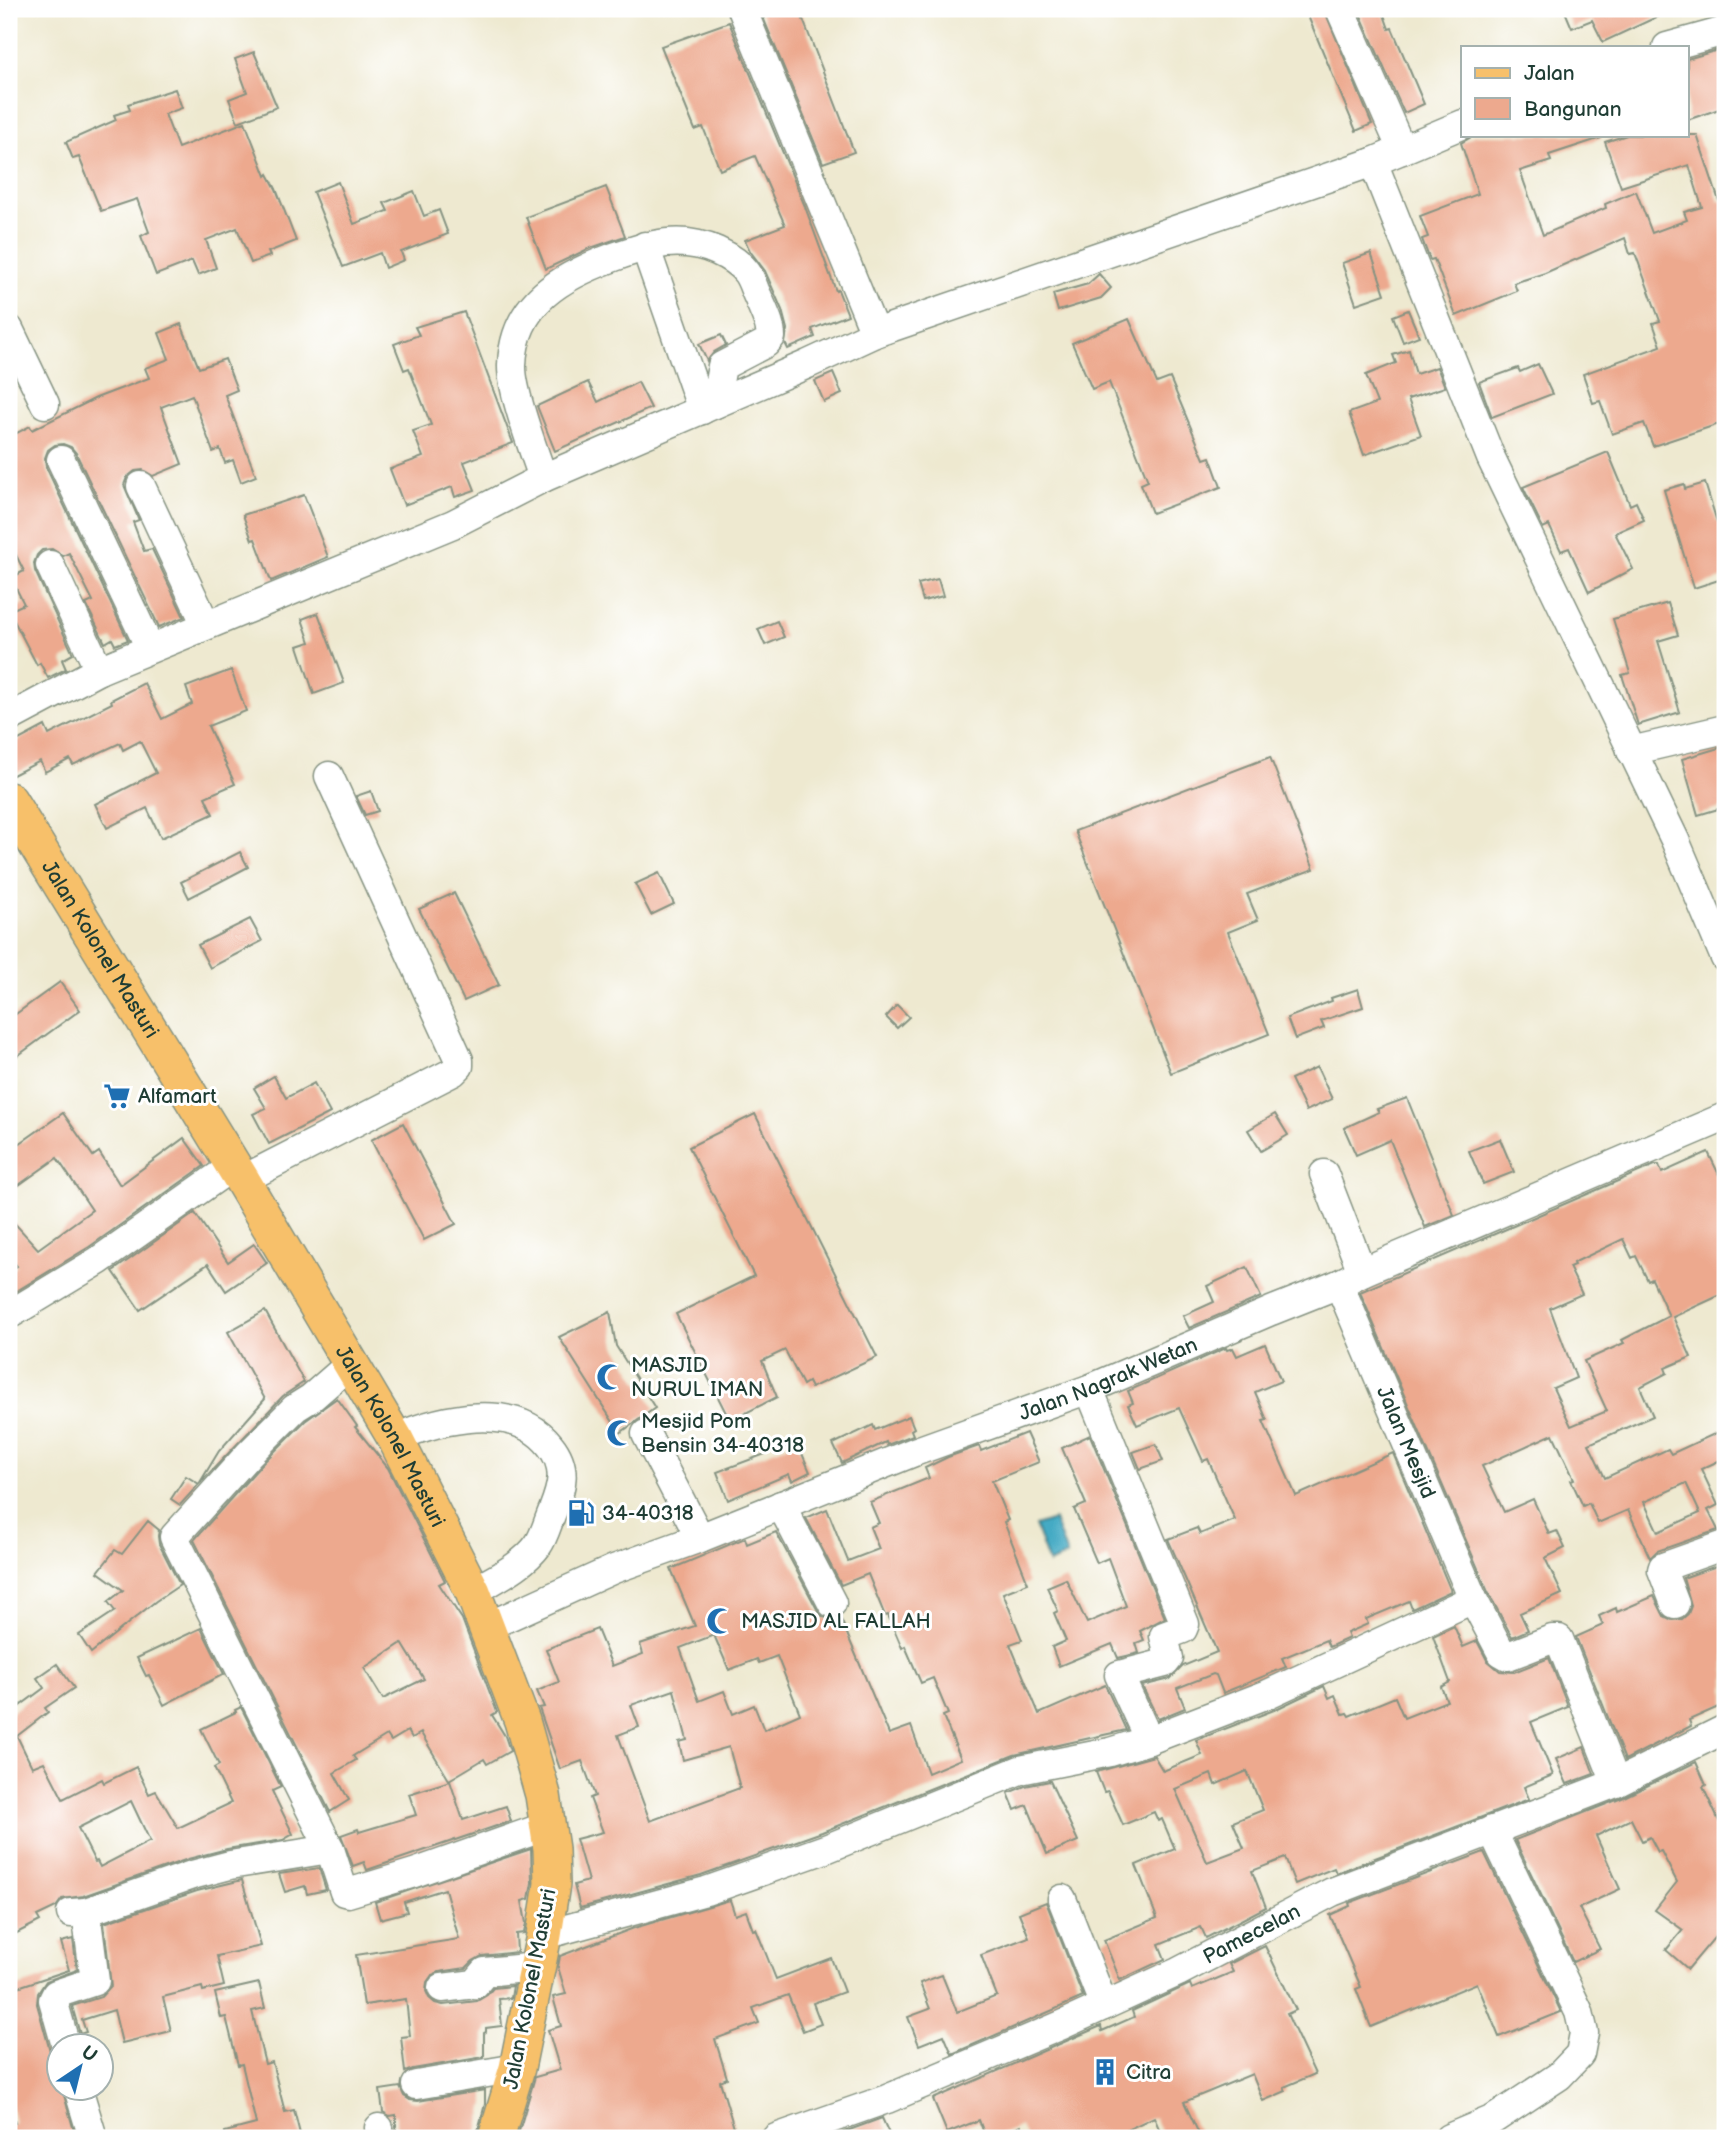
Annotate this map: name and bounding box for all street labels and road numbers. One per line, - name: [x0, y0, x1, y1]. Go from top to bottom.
- street label: Jalan Kolonel Masturi: [37, 856, 164, 1043]
- street label: Jalan Nagrak Wetan: [1015, 1332, 1201, 1426]
- street label: Jalan Kolonel Masturi: [330, 1341, 451, 1531]
- street label: Jalan Mesjid: [1371, 1382, 1441, 1502]
- street label: Jalan Kolonel Masturi: [498, 1887, 562, 2091]
- street label: Pamecelan: [1199, 1898, 1304, 1969]

